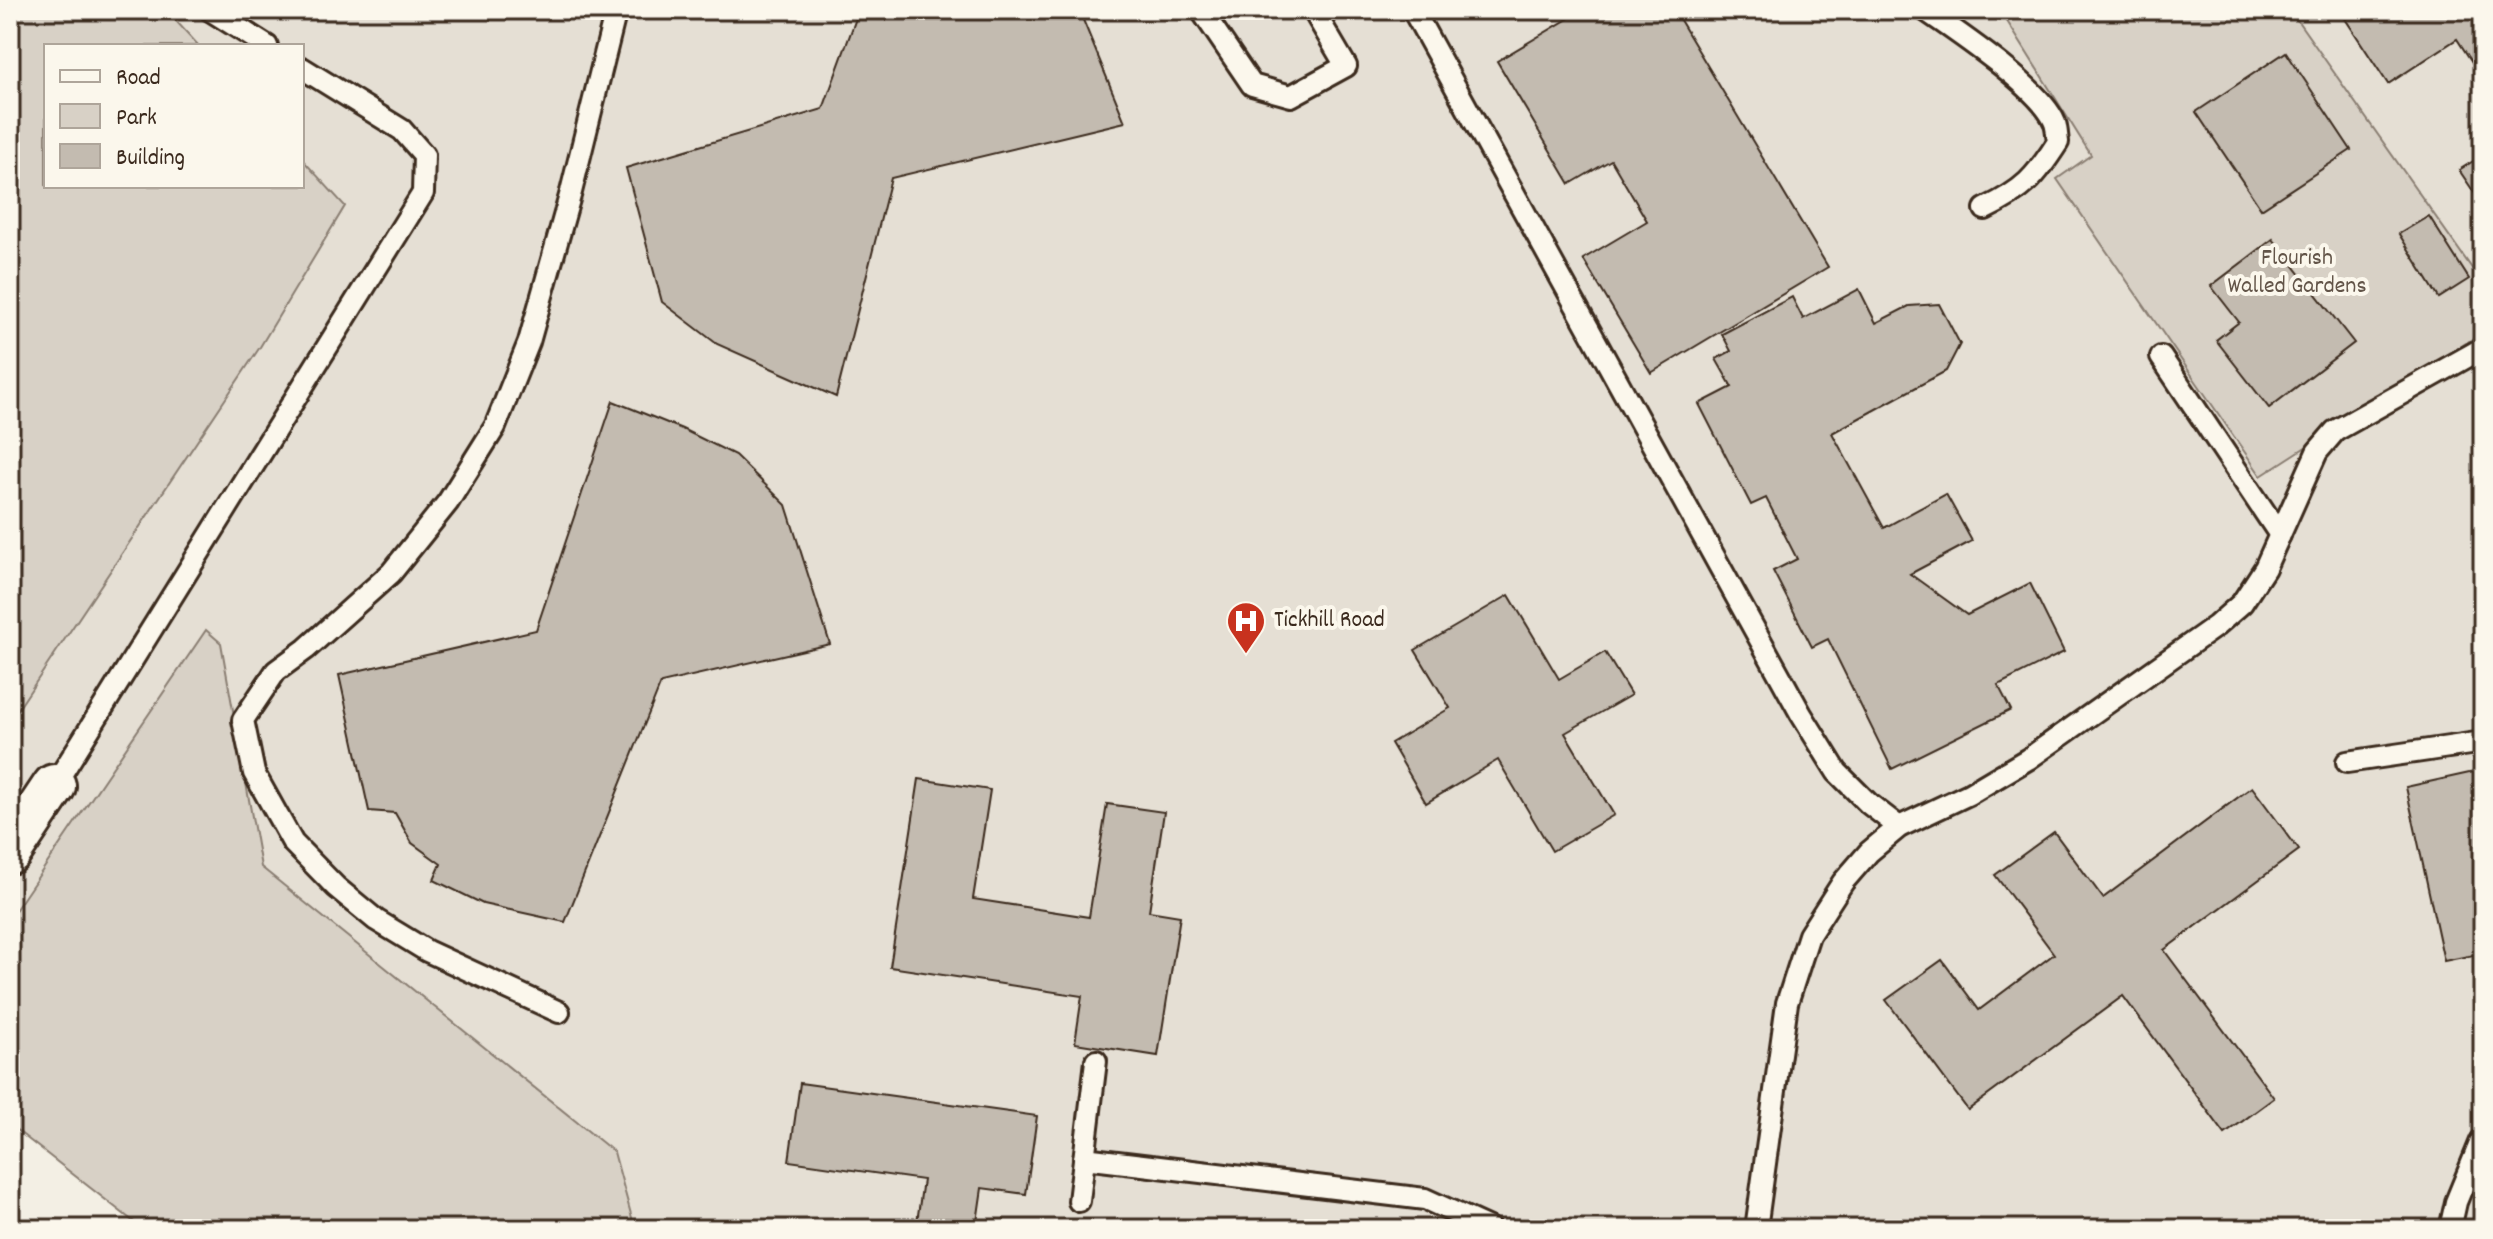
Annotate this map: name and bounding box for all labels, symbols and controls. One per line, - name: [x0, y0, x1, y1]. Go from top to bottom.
- legend: [44, 44, 304, 188]
- text: Road: [116, 62, 161, 96]
- text: Park: [116, 102, 157, 136]
- text: Building: [116, 142, 185, 176]
- park label: Flourish Walled Gardens: [2227, 242, 2367, 304]
- hospital icon: Tickhill Road: [1225, 600, 1267, 655]
- place label: Tickhill Road: [1274, 604, 1385, 638]

